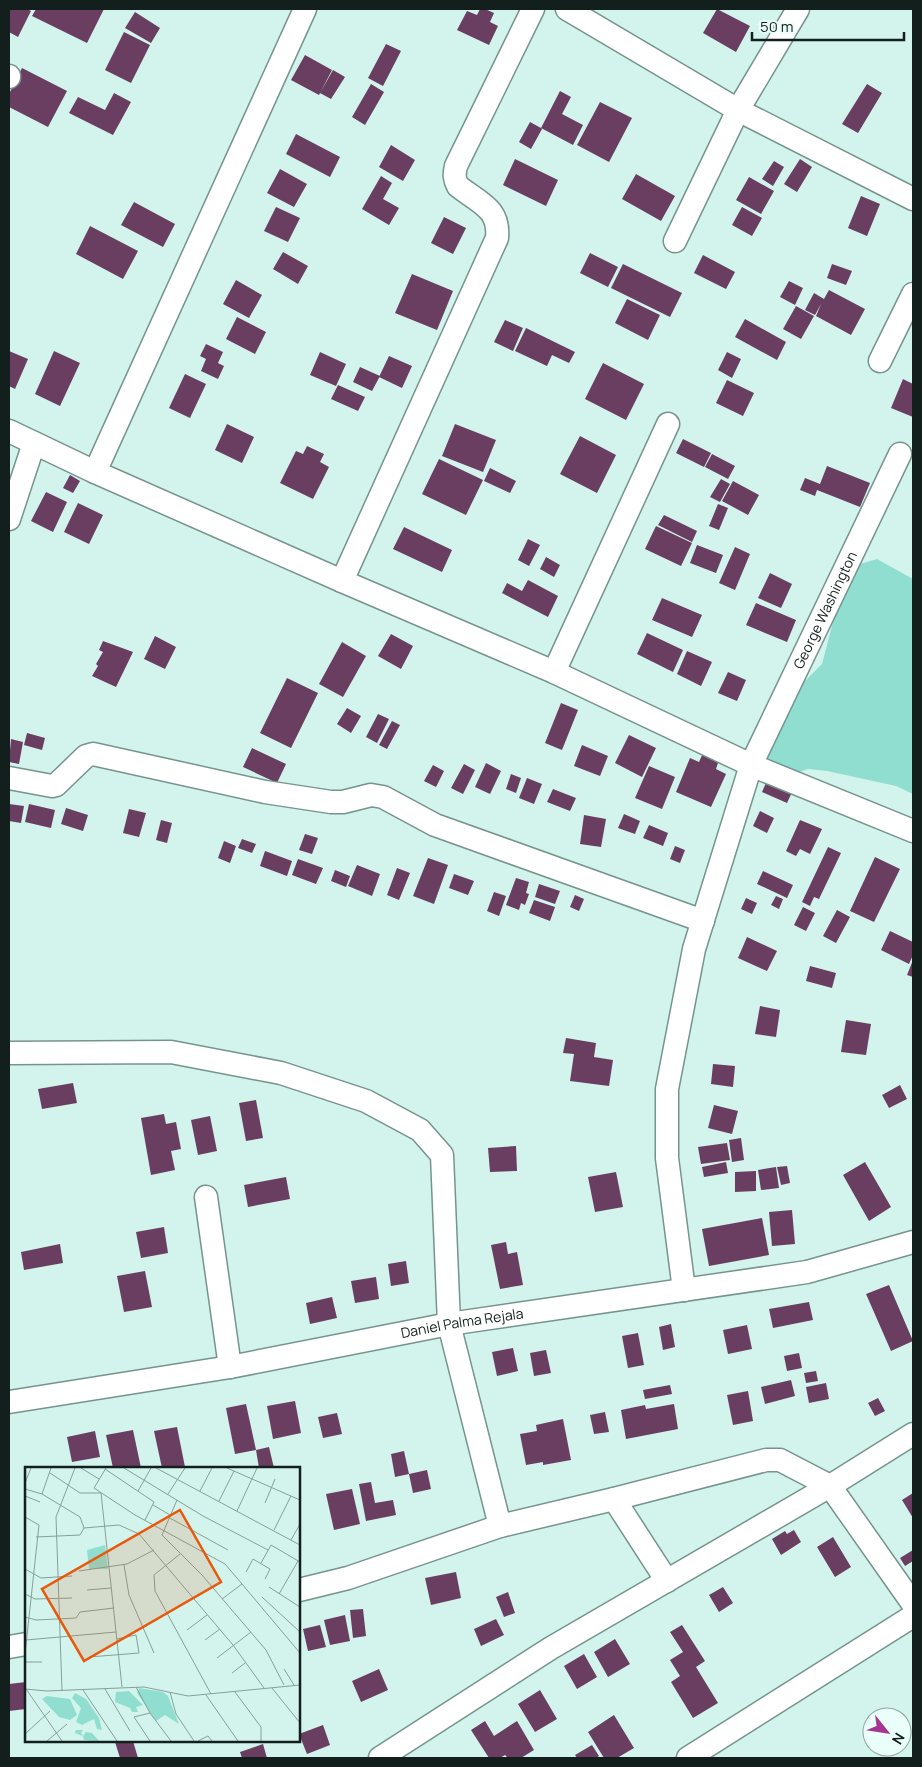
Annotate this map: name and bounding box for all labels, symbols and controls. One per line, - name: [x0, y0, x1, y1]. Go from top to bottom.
- scale bar: [752, 10, 904, 42]
- text: 50 m: [760, 16, 794, 37]
- street label: George Washington: [788, 548, 861, 672]
- street label: Daniel Palma Rejala: [399, 1303, 525, 1342]
- inset map: [25, 1467, 300, 1742]
- north arrow: [862, 1707, 912, 1757]
- text: N: [888, 1730, 909, 1748]

